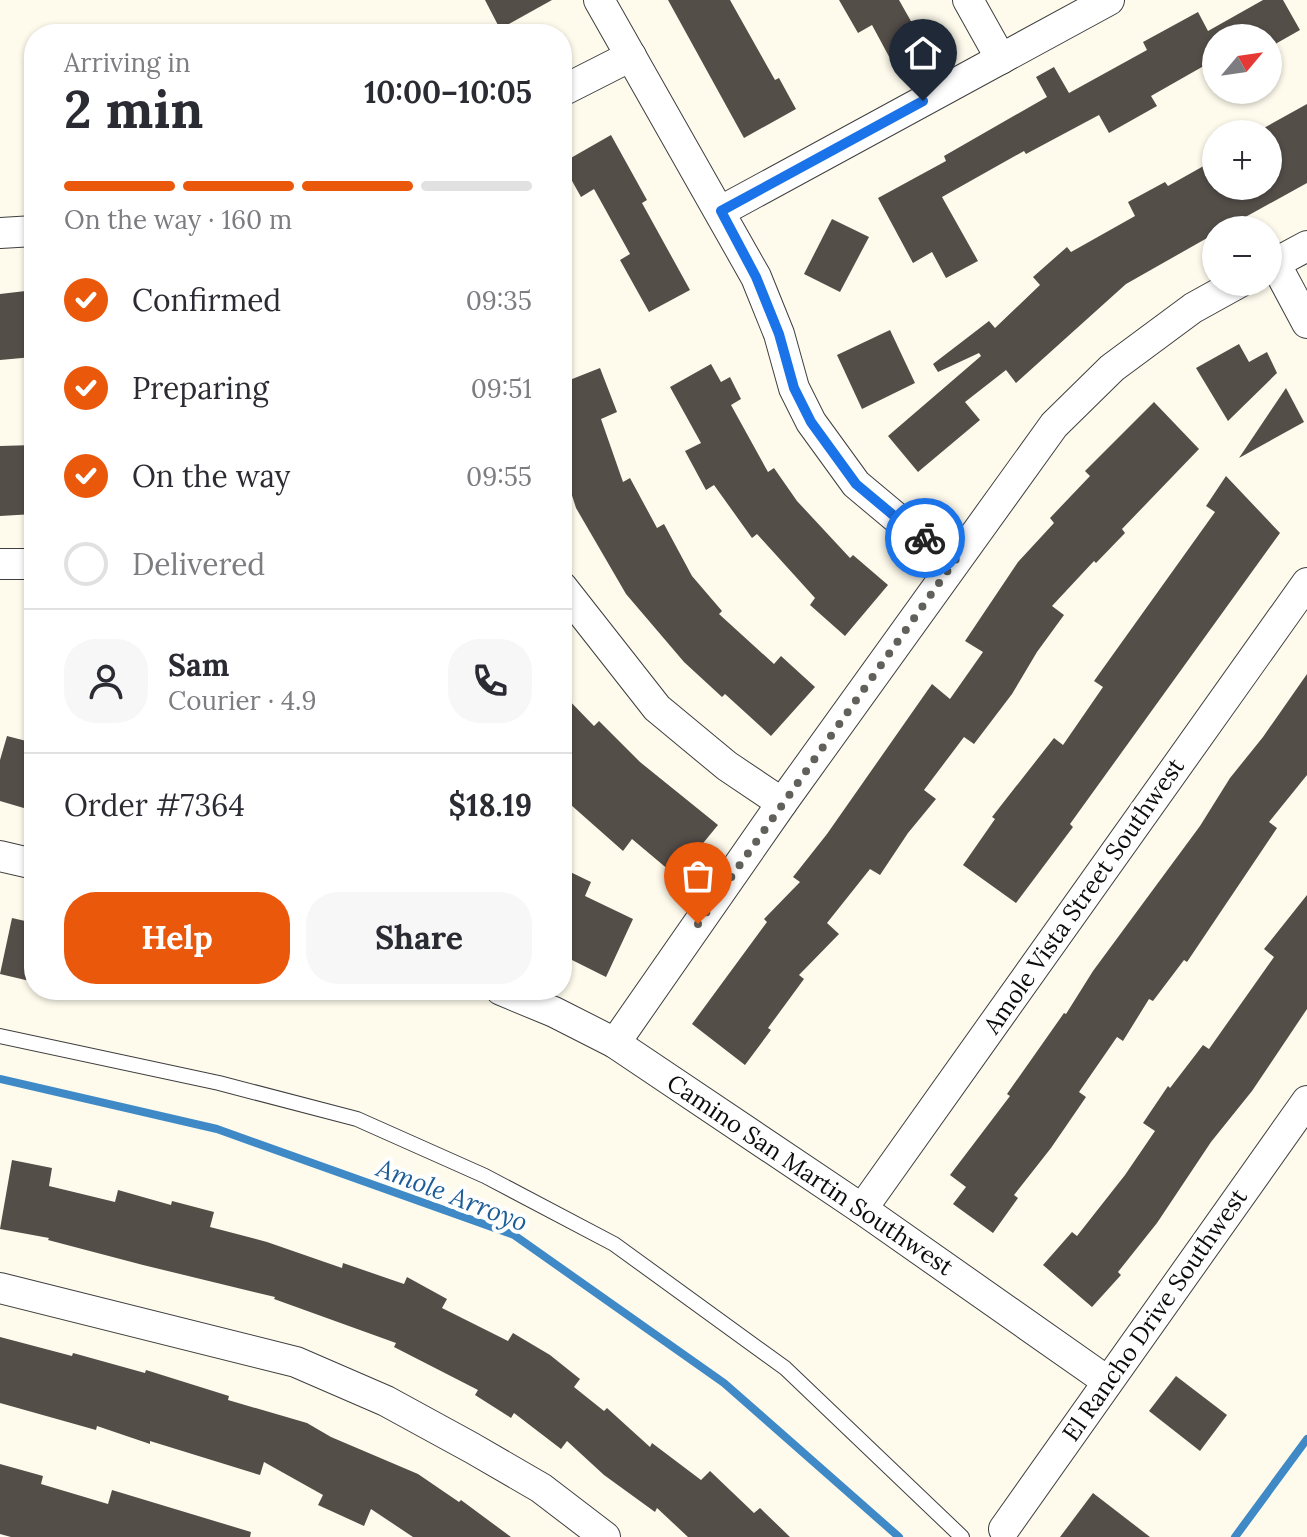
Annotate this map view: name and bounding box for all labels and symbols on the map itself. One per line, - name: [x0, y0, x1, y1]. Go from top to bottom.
- pin: [889, 19, 957, 101]
- north arrow: [1202, 24, 1282, 104]
- courier: [885, 498, 965, 578]
- street label: Amole Vista Street Southwest: [976, 751, 1191, 1040]
- pin: [664, 842, 732, 924]
- street label: Camino San Martin Southwest: [661, 1067, 960, 1283]
- water label: Amole Arroyo: [371, 1150, 532, 1238]
- street label: El Rancho Drive Southwest: [1055, 1182, 1254, 1447]

